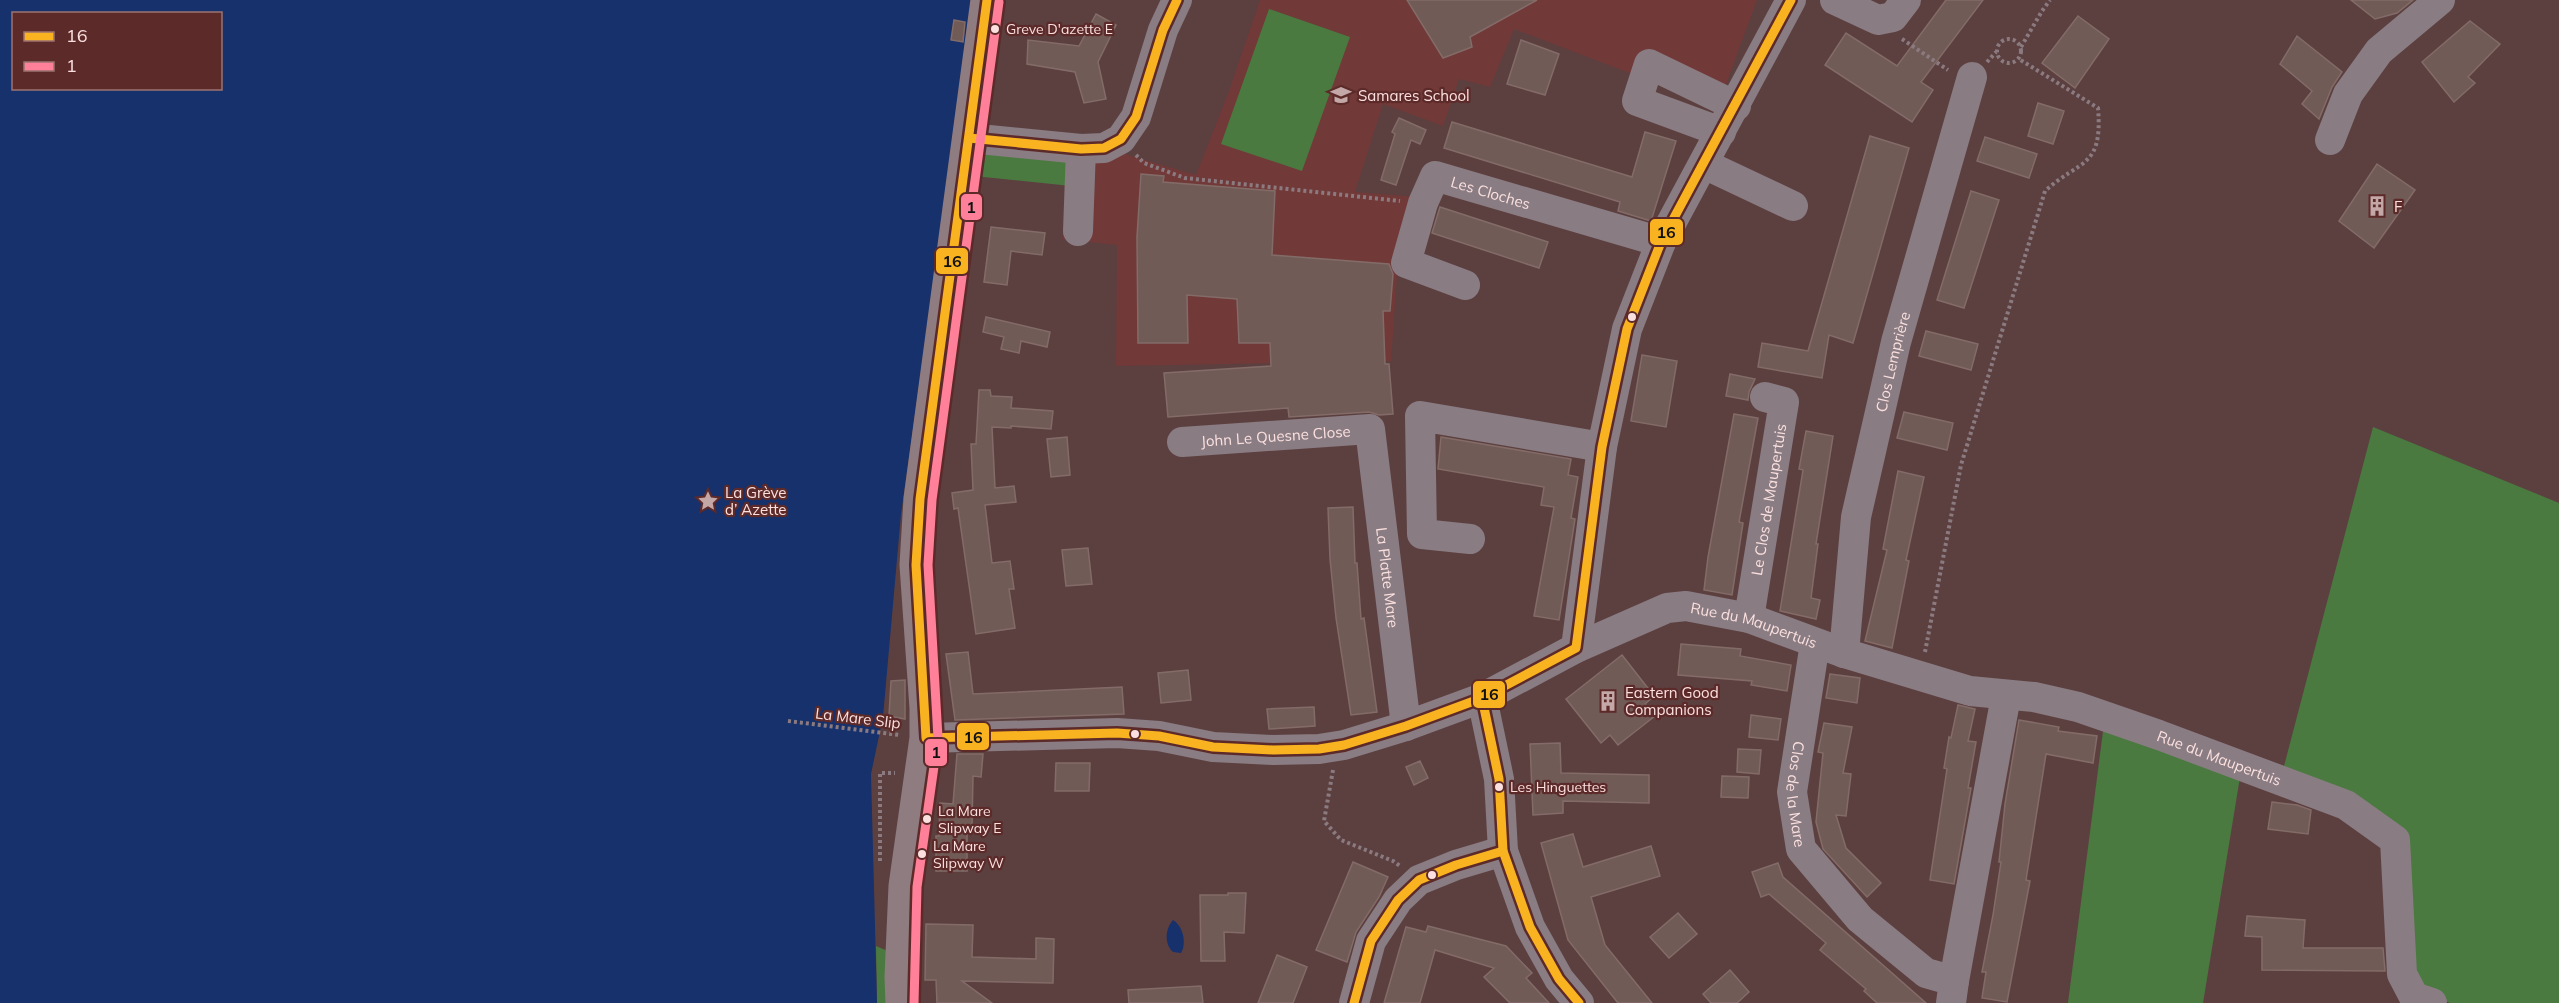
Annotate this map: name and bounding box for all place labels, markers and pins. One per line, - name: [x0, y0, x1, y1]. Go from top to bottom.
- place label: Greve D'azette E: [1006, 20, 1113, 38]
- marker: Greve D'azette E: [989, 23, 1001, 35]
- school or university icon: Samares School: [1329, 83, 1353, 107]
- place label: Samares School: [1358, 86, 1470, 105]
- building icon: F: [2365, 194, 2389, 218]
- place label: F: [2394, 197, 2402, 216]
- unlabelled marker: [1626, 311, 1638, 323]
- place label: La Grève d’ Azette: [725, 483, 787, 519]
- place icon: La Grève d’ Azette: [696, 489, 720, 513]
- place label: Eastern Good Companions: [1625, 683, 1719, 719]
- building icon: Eastern Good Companions: [1596, 689, 1620, 713]
- unlabelled marker: [1129, 728, 1141, 740]
- place label: Les Hinguettes: [1510, 778, 1606, 796]
- marker: Les Hinguettes: [1493, 781, 1505, 793]
- place label: La Mare Slipway E: [938, 802, 1001, 837]
- marker: La Mare Slipway E: [921, 813, 933, 825]
- place label: La Mare Slipway W: [933, 837, 1004, 872]
- marker: La Mare Slipway W: [916, 848, 928, 860]
- unlabelled marker: [1426, 869, 1438, 881]

